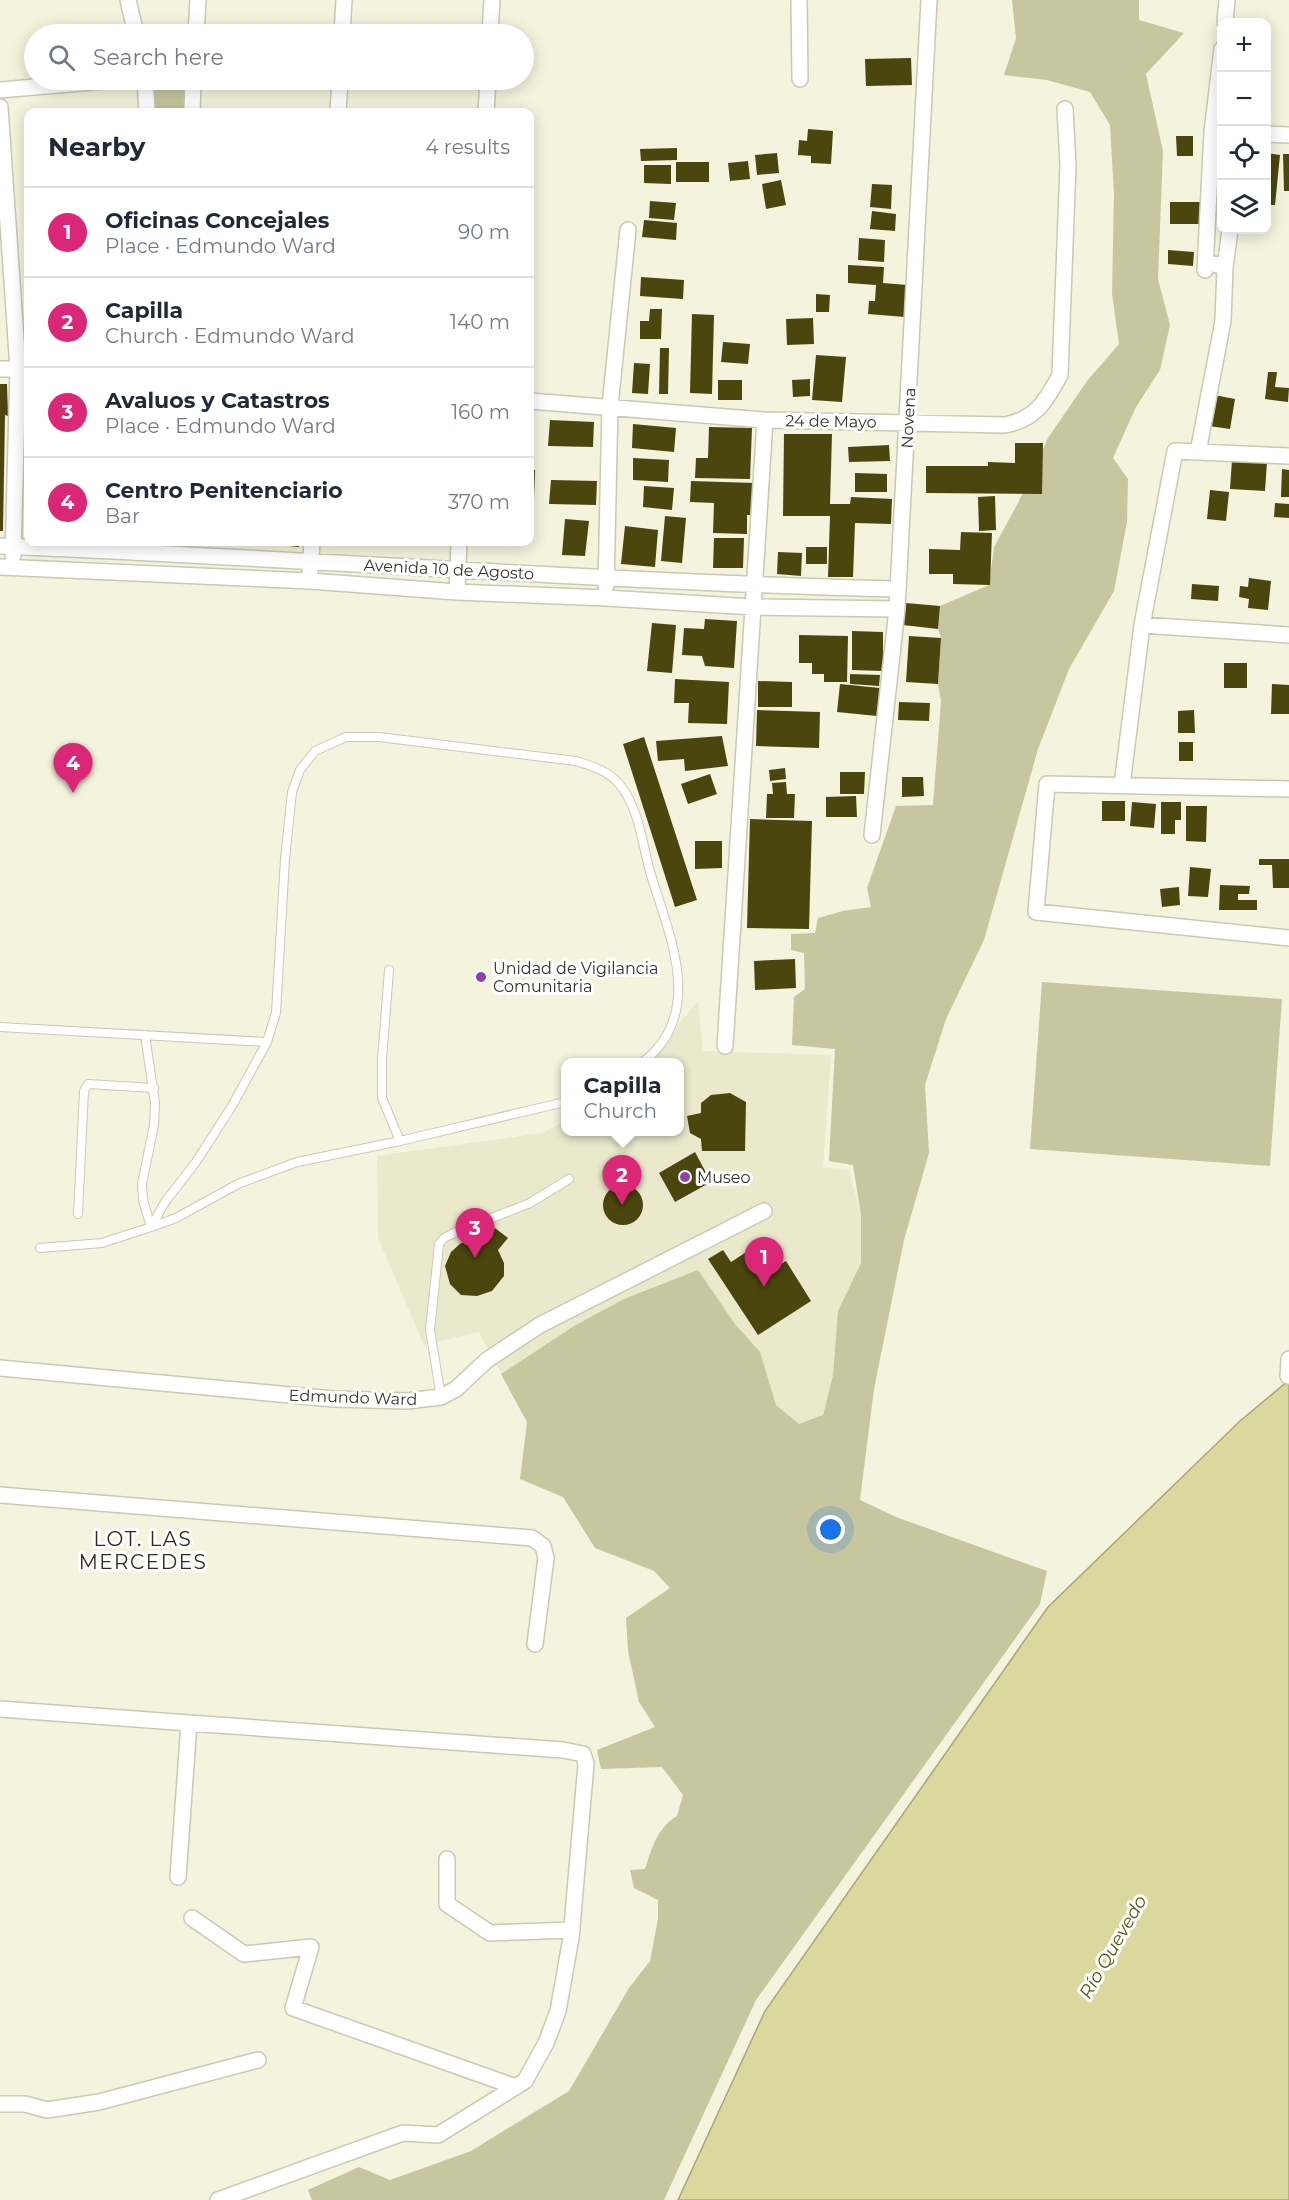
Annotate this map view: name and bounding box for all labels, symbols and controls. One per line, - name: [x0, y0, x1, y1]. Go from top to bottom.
- map controls: [1217, 18, 1271, 234]
- button: +: [1217, 18, 1271, 72]
- search box: [24, 24, 534, 90]
- icon: search: [45, 41, 78, 74]
- text: Search here: [93, 44, 224, 71]
- button: −: [1217, 72, 1271, 126]
- button: locate: [1217, 126, 1271, 180]
- text: Nearby: [48, 131, 145, 163]
- text: 4 results: [425, 135, 510, 159]
- button: layers: [1217, 180, 1271, 234]
- text: Oficinas Concejales: [105, 207, 329, 234]
- text: 1: [64, 220, 71, 244]
- text: 90 m: [458, 220, 510, 244]
- text: Place · Edmundo Ward: [105, 234, 336, 258]
- text: Capilla: [105, 297, 183, 324]
- text: 2: [62, 310, 73, 334]
- text: 140 m: [450, 310, 510, 334]
- text: Church · Edmundo Ward: [105, 324, 355, 348]
- text: Avaluos y Catastros: [105, 387, 330, 414]
- street label: Novena: [897, 387, 920, 449]
- text: 3: [62, 400, 73, 424]
- text: 160 m: [451, 400, 510, 424]
- street label: 24 de Mayo: [785, 411, 877, 432]
- text: Place · Edmundo Ward: [105, 414, 336, 438]
- text: Centro Penitenciario: [105, 477, 343, 504]
- text: 4: [61, 490, 74, 514]
- text: 370 m: [448, 490, 510, 514]
- text: Bar: [105, 504, 140, 528]
- street label: Avenida 10 de Agosto: [363, 556, 535, 583]
- pin: 4: [54, 744, 92, 793]
- place label: Unidad de Vigilancia Comunitaria: [493, 959, 658, 996]
- marker: Unidad de Vigilancia Comunitaria: [474, 970, 488, 984]
- popup: [561, 1058, 684, 1136]
- text: Capilla: [583, 1072, 662, 1099]
- text: Church: [583, 1099, 657, 1123]
- pin: 2: [602, 1156, 642, 1205]
- place label: Museo: [697, 1168, 751, 1187]
- marker: Museo: [678, 1170, 692, 1184]
- pin: 3: [456, 1208, 494, 1258]
- pin: 1: [744, 1238, 783, 1287]
- street label: Edmundo Ward: [288, 1386, 418, 1409]
- your location: [816, 1515, 845, 1544]
- district label: LOT. LAS MERCEDES: [79, 1527, 207, 1574]
- water label: Río Quevedo: [1075, 1891, 1151, 2003]

